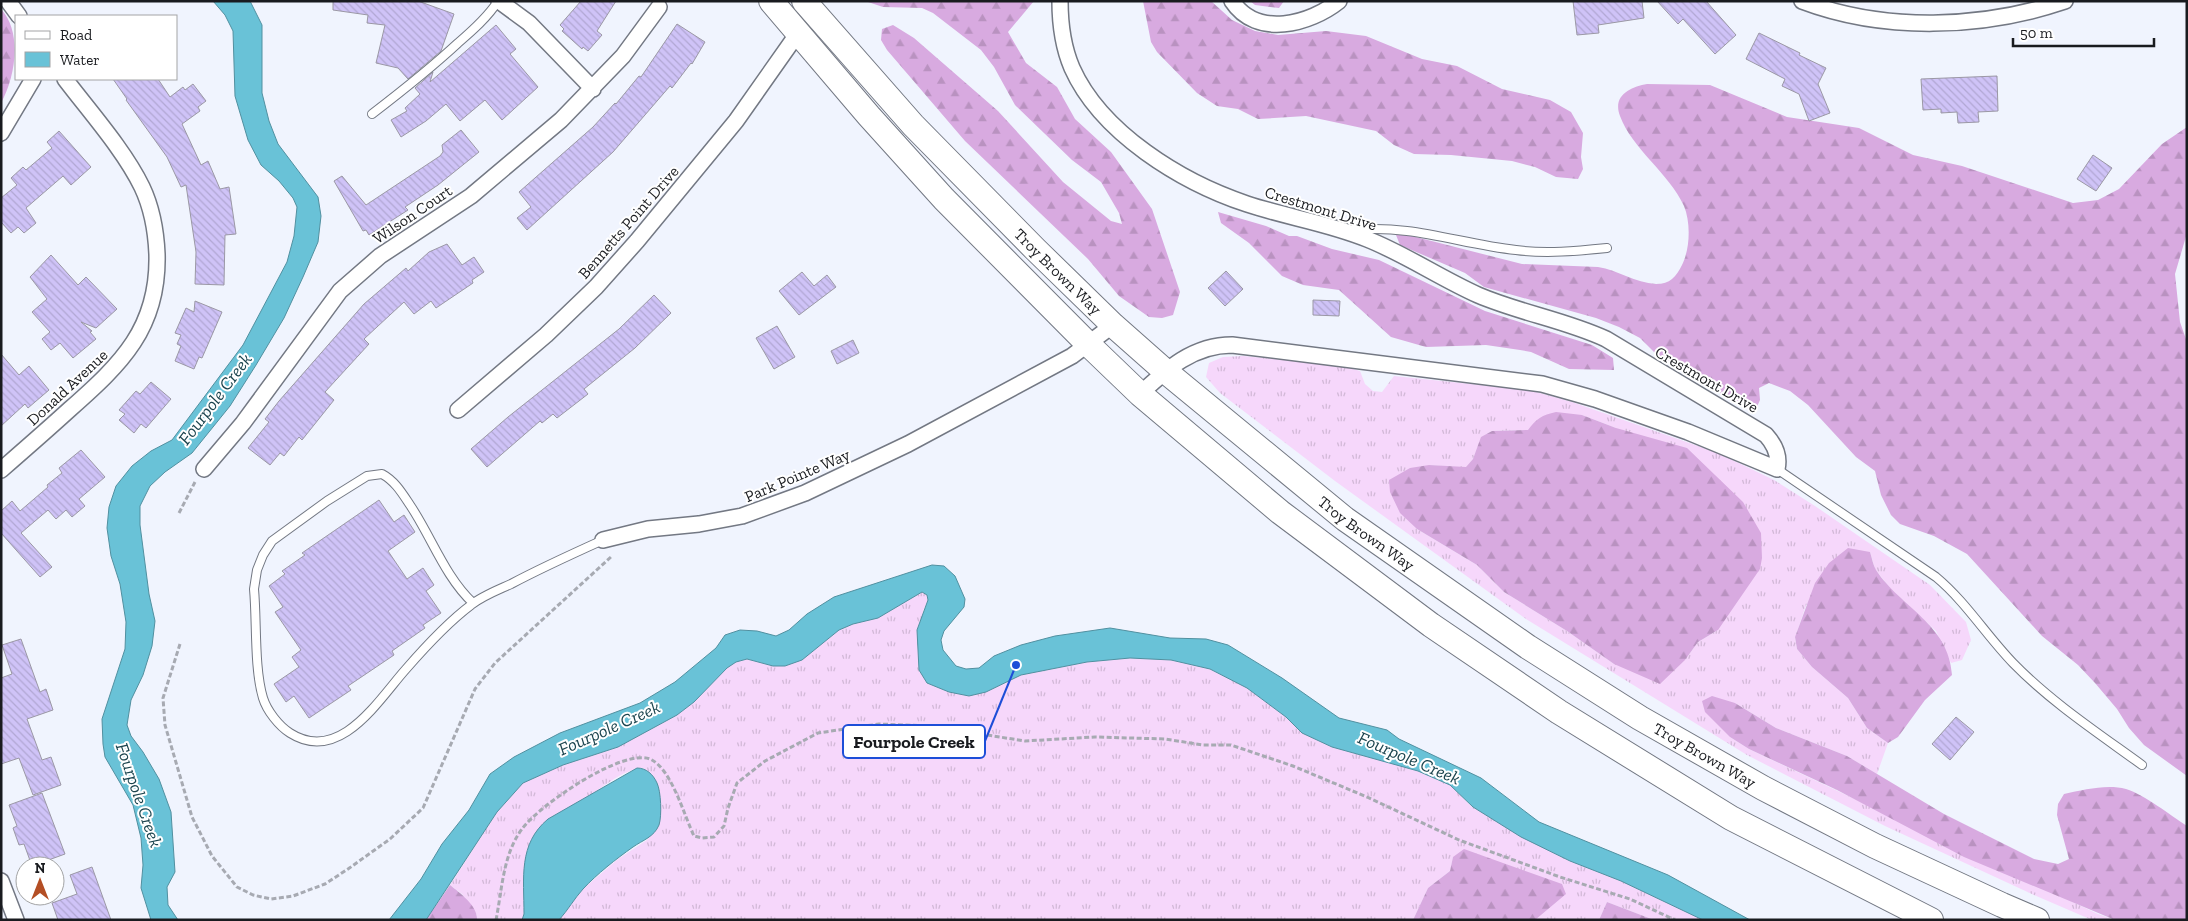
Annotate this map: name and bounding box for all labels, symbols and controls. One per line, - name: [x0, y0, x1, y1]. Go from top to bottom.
- legend: [15, 15, 178, 80]
- scale bar: [2013, 15, 2154, 47]
- text: 50 m: [2020, 24, 2053, 42]
- text: Road: [60, 26, 93, 44]
- text: Water: [60, 51, 100, 69]
- street label: Bennetts Point Drive: [574, 162, 683, 283]
- street label: Wilson Court: [369, 181, 456, 248]
- street label: Crestmont Drive: [1263, 182, 1379, 235]
- street label: Troy Brown Way: [1010, 225, 1106, 319]
- street label: Crestmont Drive: [1652, 342, 1762, 417]
- street label: Donald Avenue: [23, 345, 112, 430]
- water label: Fourpole Creek: [173, 349, 257, 449]
- street label: Park Pointe Way: [742, 444, 853, 506]
- street label: Troy Brown Way: [1314, 492, 1419, 575]
- water label: Fourpole Creek: [555, 696, 663, 760]
- street label: Troy Brown Way: [1650, 719, 1760, 792]
- callout: Fourpole Creek: [843, 725, 985, 758]
- water label: Fourpole Creek: [1355, 727, 1463, 789]
- text: Fourpole Creek: [853, 731, 975, 753]
- water label: Fourpole Creek: [111, 740, 167, 850]
- north arrow: [15, 856, 65, 906]
- text: N: [35, 860, 46, 877]

